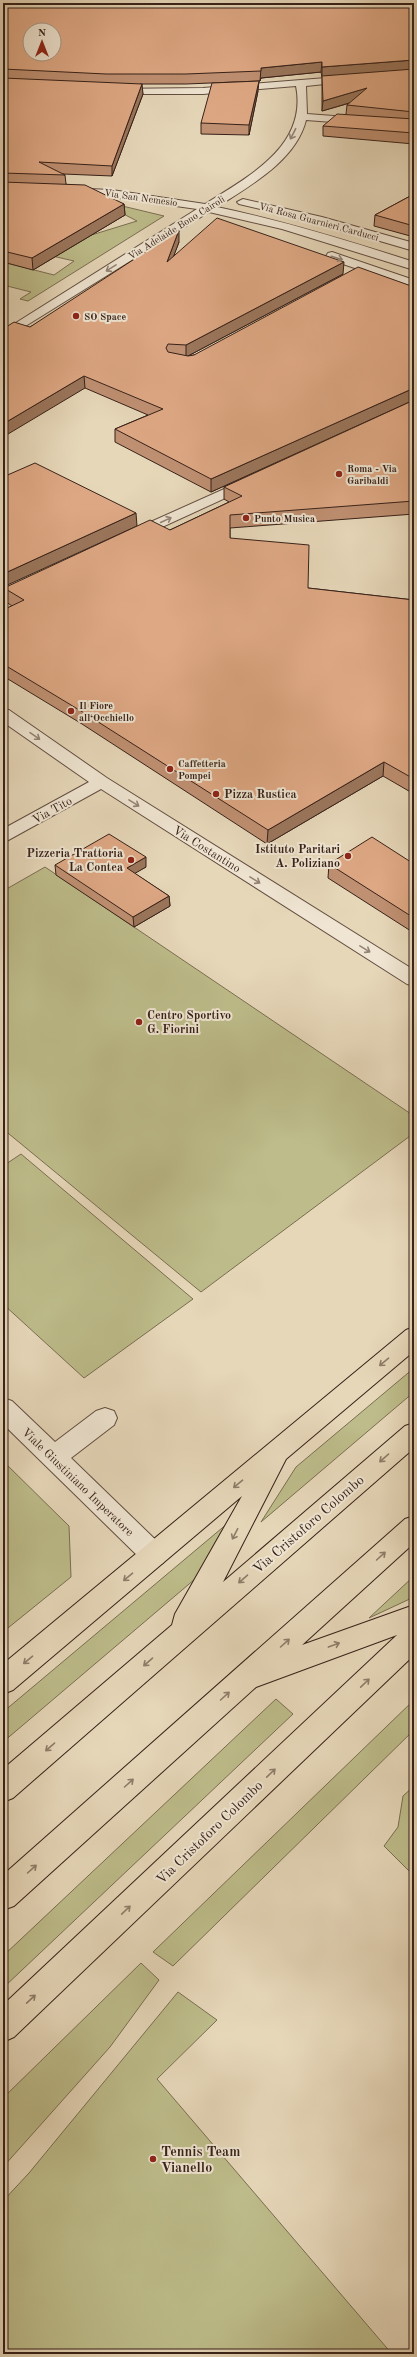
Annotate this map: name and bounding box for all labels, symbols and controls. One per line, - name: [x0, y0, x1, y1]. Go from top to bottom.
- north arrow: [22, 22, 62, 62]
- text: N: [38, 28, 47, 39]
- one-way arrow: [289, 128, 296, 140]
- street label: Via San Nemesio: [104, 188, 178, 208]
- street label: Via Adelaide Bono Cairoli: [126, 194, 227, 262]
- street label: Via Rosa Guarnieri Carducci: [258, 201, 380, 243]
- one-way arrow: [331, 255, 344, 262]
- one-way arrow: [106, 264, 117, 272]
- marker: SO Space: [71, 311, 81, 321]
- place label: SO Space: [84, 312, 127, 322]
- place label: Roma - Via Garibaldi: [347, 464, 397, 486]
- marker: Roma - Via Garibaldi: [334, 469, 344, 479]
- marker: Punto Musica: [241, 513, 251, 523]
- place label: Punto Musica: [254, 514, 315, 524]
- one-way arrow: [159, 516, 171, 523]
- place label: Il Fiore all‘Occhiello: [79, 701, 134, 723]
- marker: Il Fiore all‘Occhiello: [66, 706, 76, 716]
- one-way arrow: [29, 732, 40, 740]
- place label: Caffetteria Pompei: [178, 759, 226, 781]
- marker: Caffetteria Pompei: [165, 764, 175, 774]
- marker: Pizza Rustica: [211, 789, 221, 799]
- place label: Pizza Rustica: [224, 789, 297, 801]
- street label: Via Tito: [31, 795, 74, 827]
- one-way arrow: [128, 799, 139, 807]
- street label: Via Costantino: [171, 824, 242, 875]
- place label: Istituto Paritari A. Poliziano: [255, 844, 340, 870]
- place label: Pizzeria Trattoria La Contea: [27, 848, 123, 874]
- marker: Istituto Paritari A. Poliziano: [343, 851, 353, 861]
- marker: Pizzeria Trattoria La Contea: [126, 855, 136, 865]
- one-way arrow: [249, 876, 260, 884]
- one-way arrow: [359, 946, 371, 954]
- place label: Centro Sportivo G. Fiorini: [147, 1010, 231, 1036]
- marker: Centro Sportivo G. Fiorini: [134, 1017, 144, 1027]
- one-way arrow: [379, 1358, 389, 1367]
- street label: Viale Giustiniano Imperatore: [19, 1426, 136, 1539]
- one-way arrow: [379, 1454, 390, 1463]
- street label: Via Cristoforo Colombo: [250, 1473, 367, 1577]
- one-way arrow: [233, 1479, 244, 1488]
- one-way arrow: [231, 1528, 238, 1540]
- one-way arrow: [376, 1552, 387, 1561]
- one-way arrow: [123, 1572, 133, 1581]
- one-way arrow: [238, 1575, 249, 1584]
- one-way arrow: [279, 1638, 290, 1647]
- one-way arrow: [328, 1641, 340, 1649]
- one-way arrow: [23, 1655, 33, 1664]
- one-way arrow: [142, 1657, 153, 1666]
- one-way arrow: [360, 1679, 370, 1688]
- one-way arrow: [220, 1691, 231, 1700]
- one-way arrow: [44, 1743, 55, 1752]
- one-way arrow: [266, 1768, 276, 1777]
- one-way arrow: [124, 1778, 134, 1787]
- street label: Via Cristoforo Colombo: [154, 1778, 266, 1887]
- one-way arrow: [27, 1865, 37, 1874]
- one-way arrow: [121, 1906, 131, 1915]
- one-way arrow: [26, 1995, 37, 2004]
- place label: Tennis Team Vianello: [161, 2145, 240, 2175]
- marker: Tennis Team Vianello: [148, 2154, 158, 2164]

